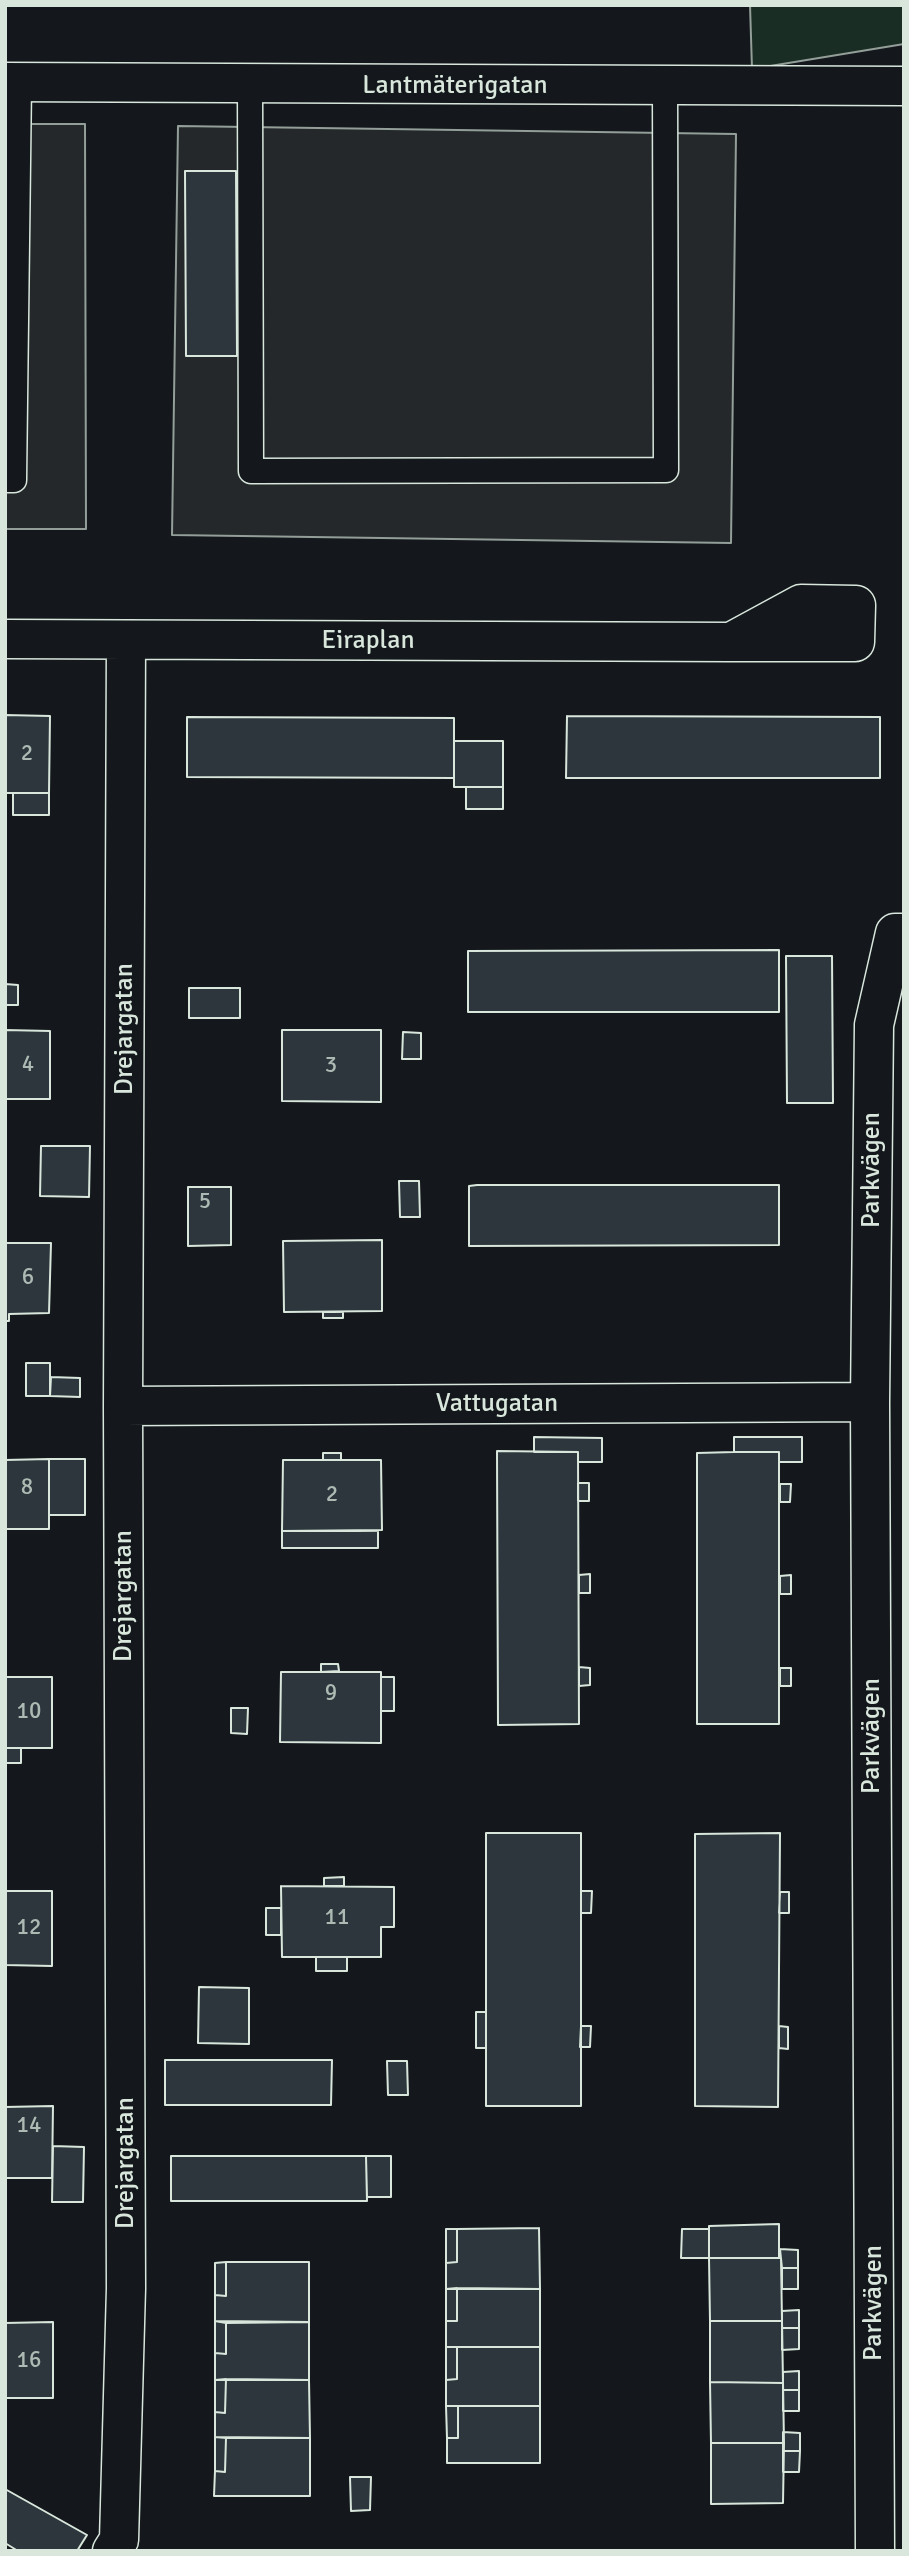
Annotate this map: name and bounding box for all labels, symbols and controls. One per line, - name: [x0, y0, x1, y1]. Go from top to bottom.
- street label: Lantmäterigatan: [362, 70, 548, 102]
- street label: Eiraplan: [321, 625, 415, 657]
- house number: 2: [21, 740, 33, 768]
- street label: Drejargatan: [109, 963, 141, 1095]
- house number: 4: [22, 1051, 34, 1079]
- house number: 3: [325, 1052, 337, 1080]
- street label: Parkvägen: [856, 1112, 888, 1228]
- house number: 5: [199, 1188, 211, 1216]
- house number: 6: [22, 1264, 34, 1292]
- street label: Vattugatan: [436, 1388, 558, 1420]
- house number: 8: [21, 1474, 33, 1502]
- house number: 2: [326, 1481, 338, 1509]
- street label: Drejargatan: [108, 1530, 140, 1662]
- street label: Parkvägen: [856, 1678, 888, 1794]
- house number: 9: [325, 1680, 337, 1708]
- house number: 10: [17, 1698, 41, 1726]
- house number: 11: [325, 1904, 349, 1932]
- house number: 12: [17, 1914, 41, 1942]
- street label: Drejargatan: [110, 2097, 142, 2229]
- house number: 14: [17, 2112, 41, 2140]
- street label: Parkvägen: [858, 2245, 890, 2361]
- house number: 16: [17, 2347, 41, 2375]

